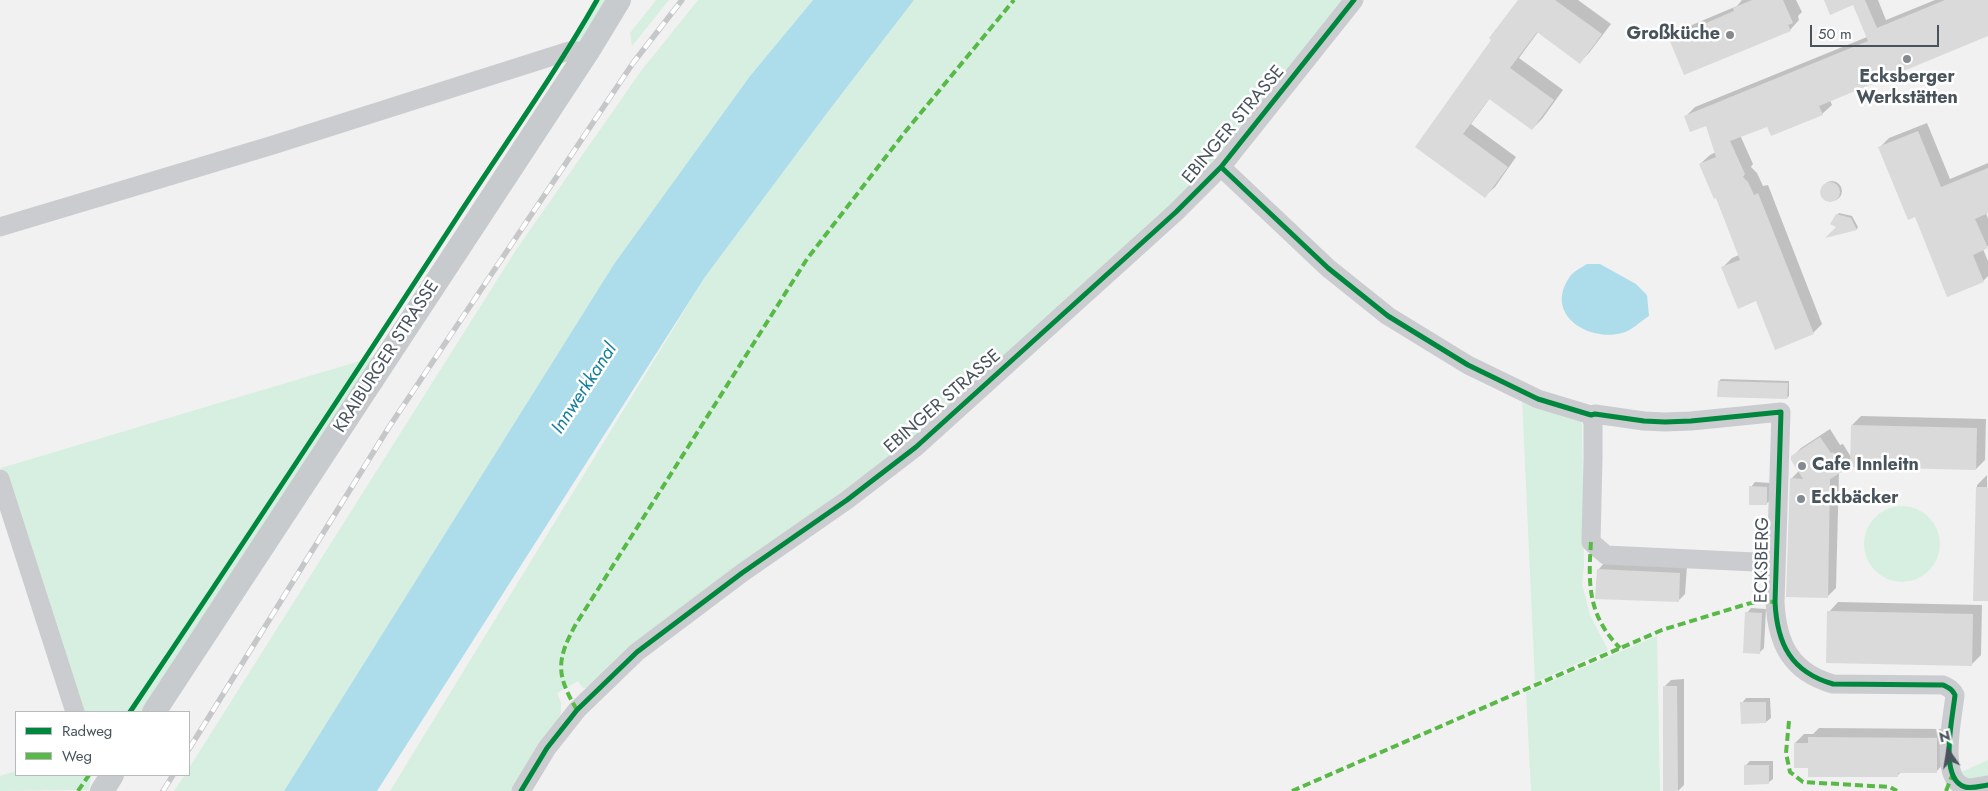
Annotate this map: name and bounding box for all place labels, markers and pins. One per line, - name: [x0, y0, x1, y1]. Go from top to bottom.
- place label: Großküche: [1627, 24, 1720, 46]
- marker: Großküche: [1724, 29, 1736, 41]
- marker: Ecksberger Werkstätten: [1901, 53, 1913, 65]
- place label: Ecksberger Werkstätten: [1856, 67, 1958, 110]
- place label: Cafe Innleitn: [1812, 455, 1919, 477]
- marker: Cafe Innleitn: [1796, 460, 1808, 472]
- place label: Eckbäcker: [1811, 488, 1899, 510]
- marker: Eckbäcker: [1795, 493, 1807, 505]

